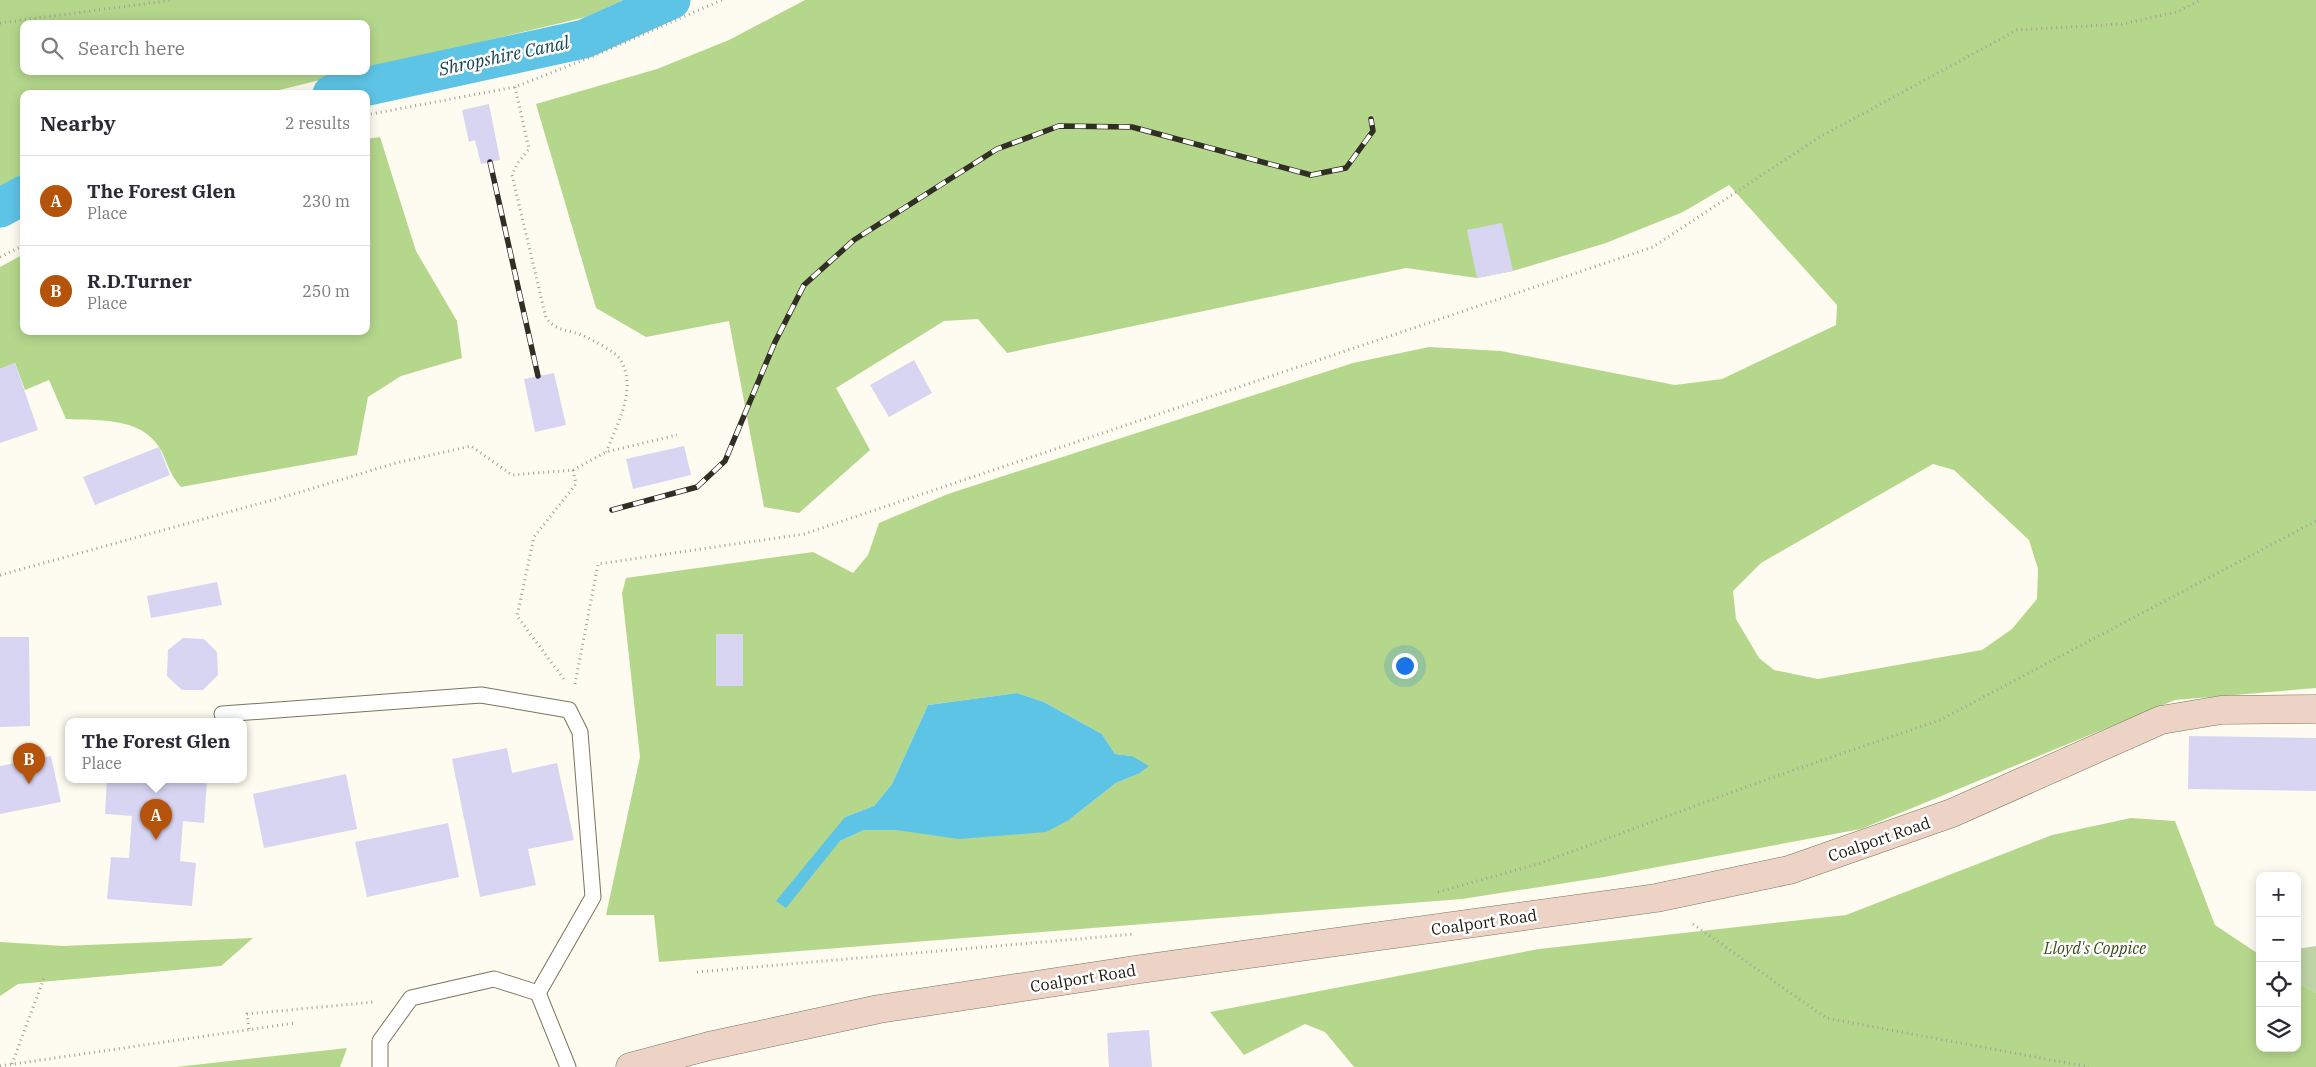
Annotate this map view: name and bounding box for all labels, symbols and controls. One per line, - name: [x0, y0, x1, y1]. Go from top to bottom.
- search box: [20, 20, 370, 75]
- water label: Shropshire Canal: [436, 30, 572, 81]
- icon: search: [38, 34, 66, 62]
- text: Search here: [78, 36, 185, 60]
- text: Nearby: [40, 109, 116, 137]
- text: 2 results: [285, 113, 350, 133]
- text: The Forest Glen: [87, 179, 236, 203]
- text: A: [50, 191, 62, 211]
- text: 230 m: [302, 191, 350, 211]
- text: Place: [87, 203, 127, 223]
- text: R.D.Turner: [87, 269, 192, 293]
- text: B: [50, 281, 62, 301]
- text: 250 m: [302, 281, 350, 301]
- text: Place: [87, 293, 127, 313]
- your location: [1392, 653, 1418, 679]
- popup: [65, 718, 247, 783]
- text: The Forest Glen: [82, 729, 230, 753]
- pin: B: [13, 743, 45, 784]
- text: Place: [82, 753, 122, 773]
- pin: A: [140, 799, 172, 840]
- street label: Coalport Road: [1825, 812, 1933, 866]
- map controls: [2256, 872, 2301, 1052]
- button: +: [2256, 872, 2301, 917]
- street label: Coalport Road: [1430, 905, 1538, 939]
- button: −: [2256, 917, 2301, 962]
- park label: Lloyd's Coppice: [2043, 938, 2146, 958]
- street label: Coalport Road: [1029, 960, 1138, 996]
- button: locate: [2256, 962, 2301, 1007]
- button: layers: [2256, 1007, 2301, 1052]

